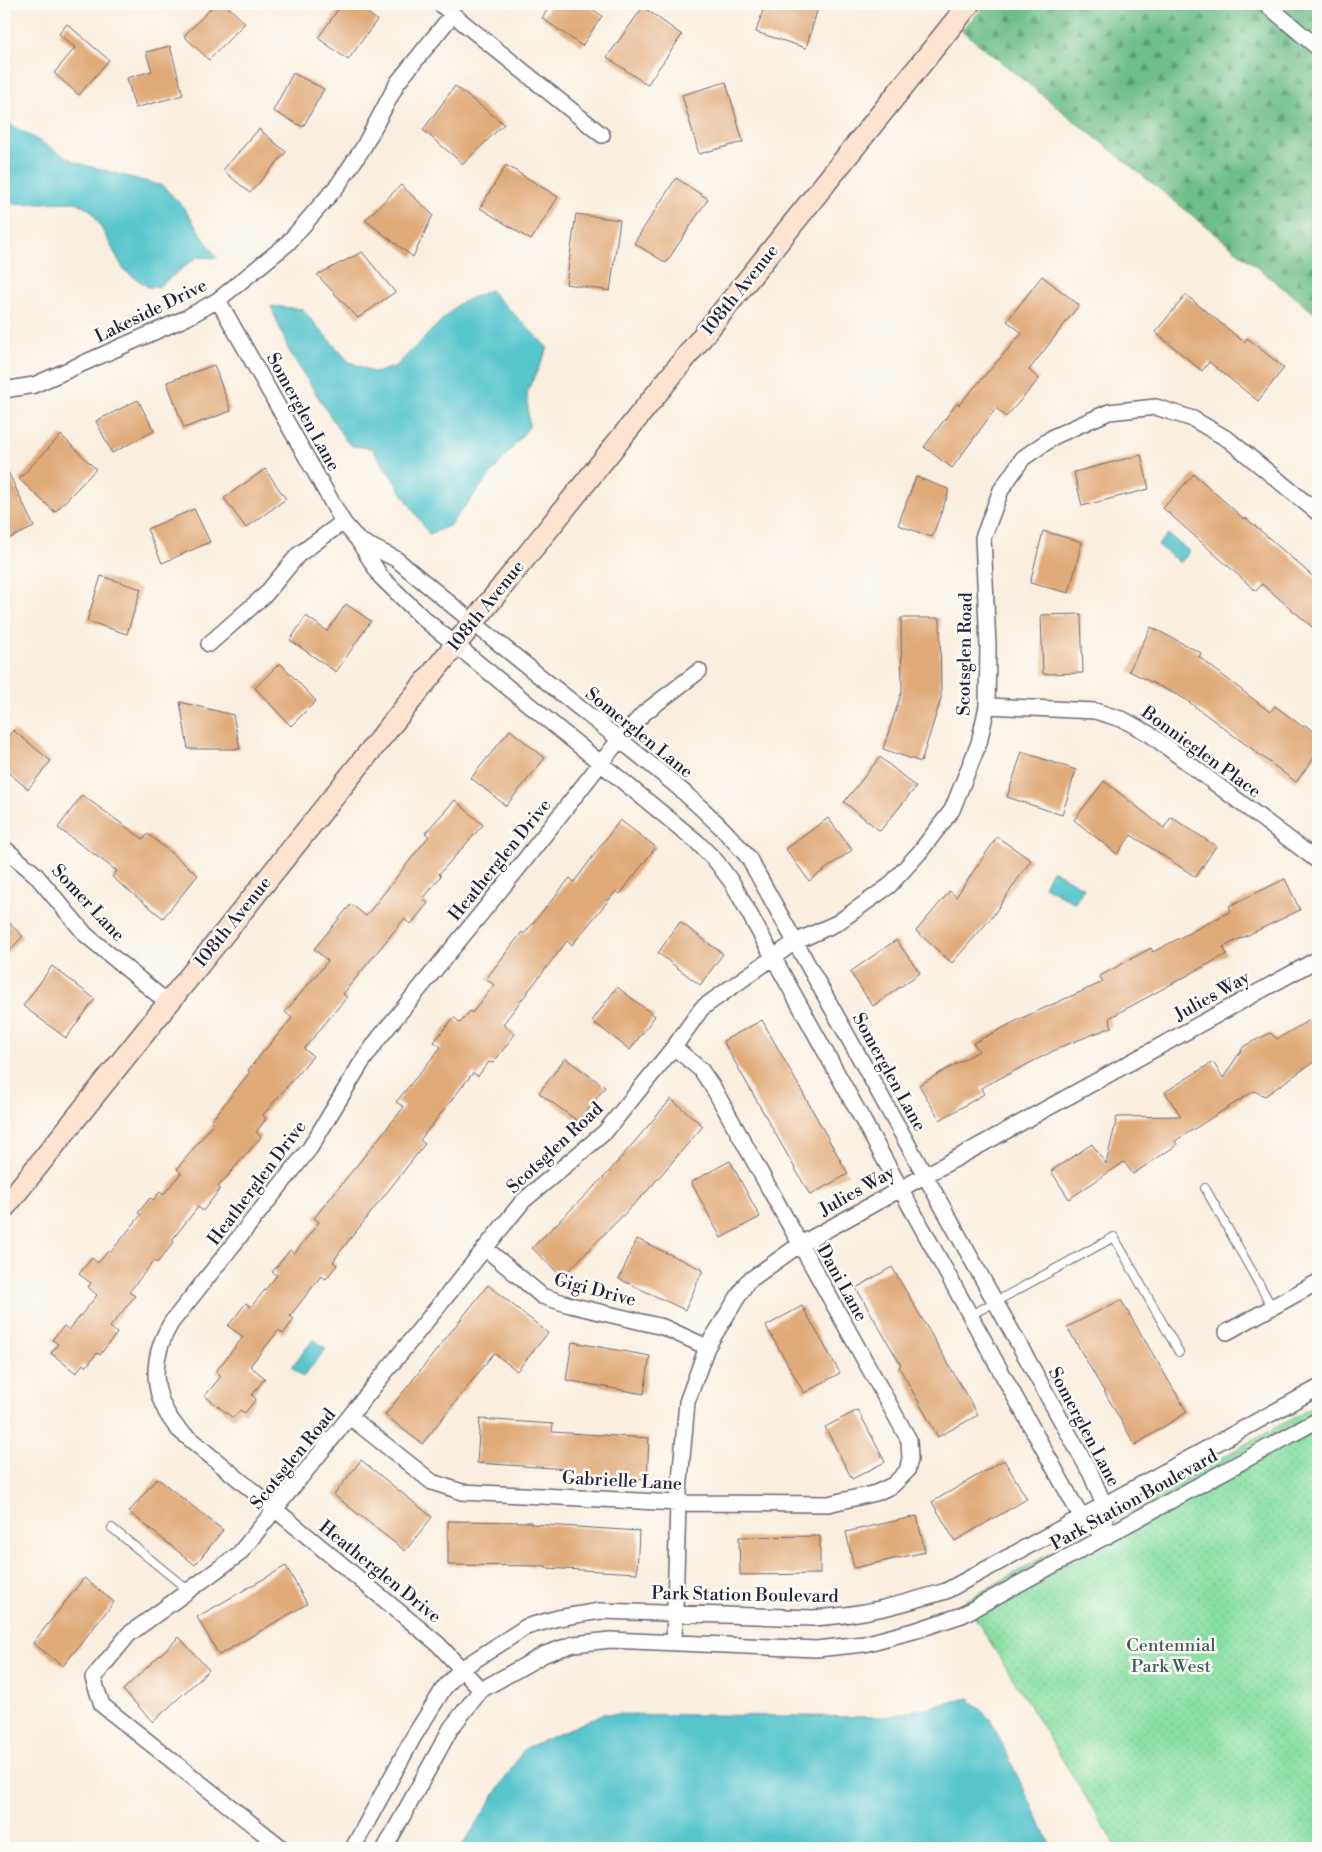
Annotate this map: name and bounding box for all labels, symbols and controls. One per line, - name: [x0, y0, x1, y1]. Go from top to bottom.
- street label: 108th Avenue: [696, 240, 784, 340]
- street label: Lakeside Drive: [91, 274, 211, 348]
- street label: Somerglen Lane: [261, 349, 345, 475]
- street label: 108th Avenue: [442, 556, 530, 656]
- street label: Scotsglen Road: [952, 591, 978, 716]
- street label: Somerglen Lane: [580, 683, 698, 783]
- street label: Bonnieglen Place: [1136, 700, 1265, 803]
- street label: Heatherglen Drive: [444, 794, 556, 926]
- street label: Somer Lane: [46, 859, 130, 947]
- street label: 108th Avenue: [189, 872, 277, 972]
- street label: Julies Way: [1169, 966, 1254, 1027]
- street label: Somerglen Lane: [847, 1009, 931, 1135]
- street label: Scotsglen Road: [502, 1097, 609, 1199]
- street label: Heatherglen Drive: [202, 1116, 312, 1250]
- street label: Julies Way: [814, 1161, 899, 1222]
- street label: Dani Lane: [812, 1241, 872, 1325]
- street label: Gigi Drive: [551, 1268, 639, 1312]
- street label: Somerglen Lane: [1043, 1363, 1125, 1491]
- street label: Scotsglen Road: [245, 1403, 341, 1514]
- street label: Park Station Boulevard: [1046, 1444, 1222, 1555]
- street label: Gabrielle Lane: [561, 1466, 683, 1496]
- street label: Heatherglen Drive: [314, 1516, 446, 1628]
- street label: Park Station Boulevard: [651, 1582, 840, 1608]
- park label: Centennial Park West: [1126, 1634, 1216, 1678]

